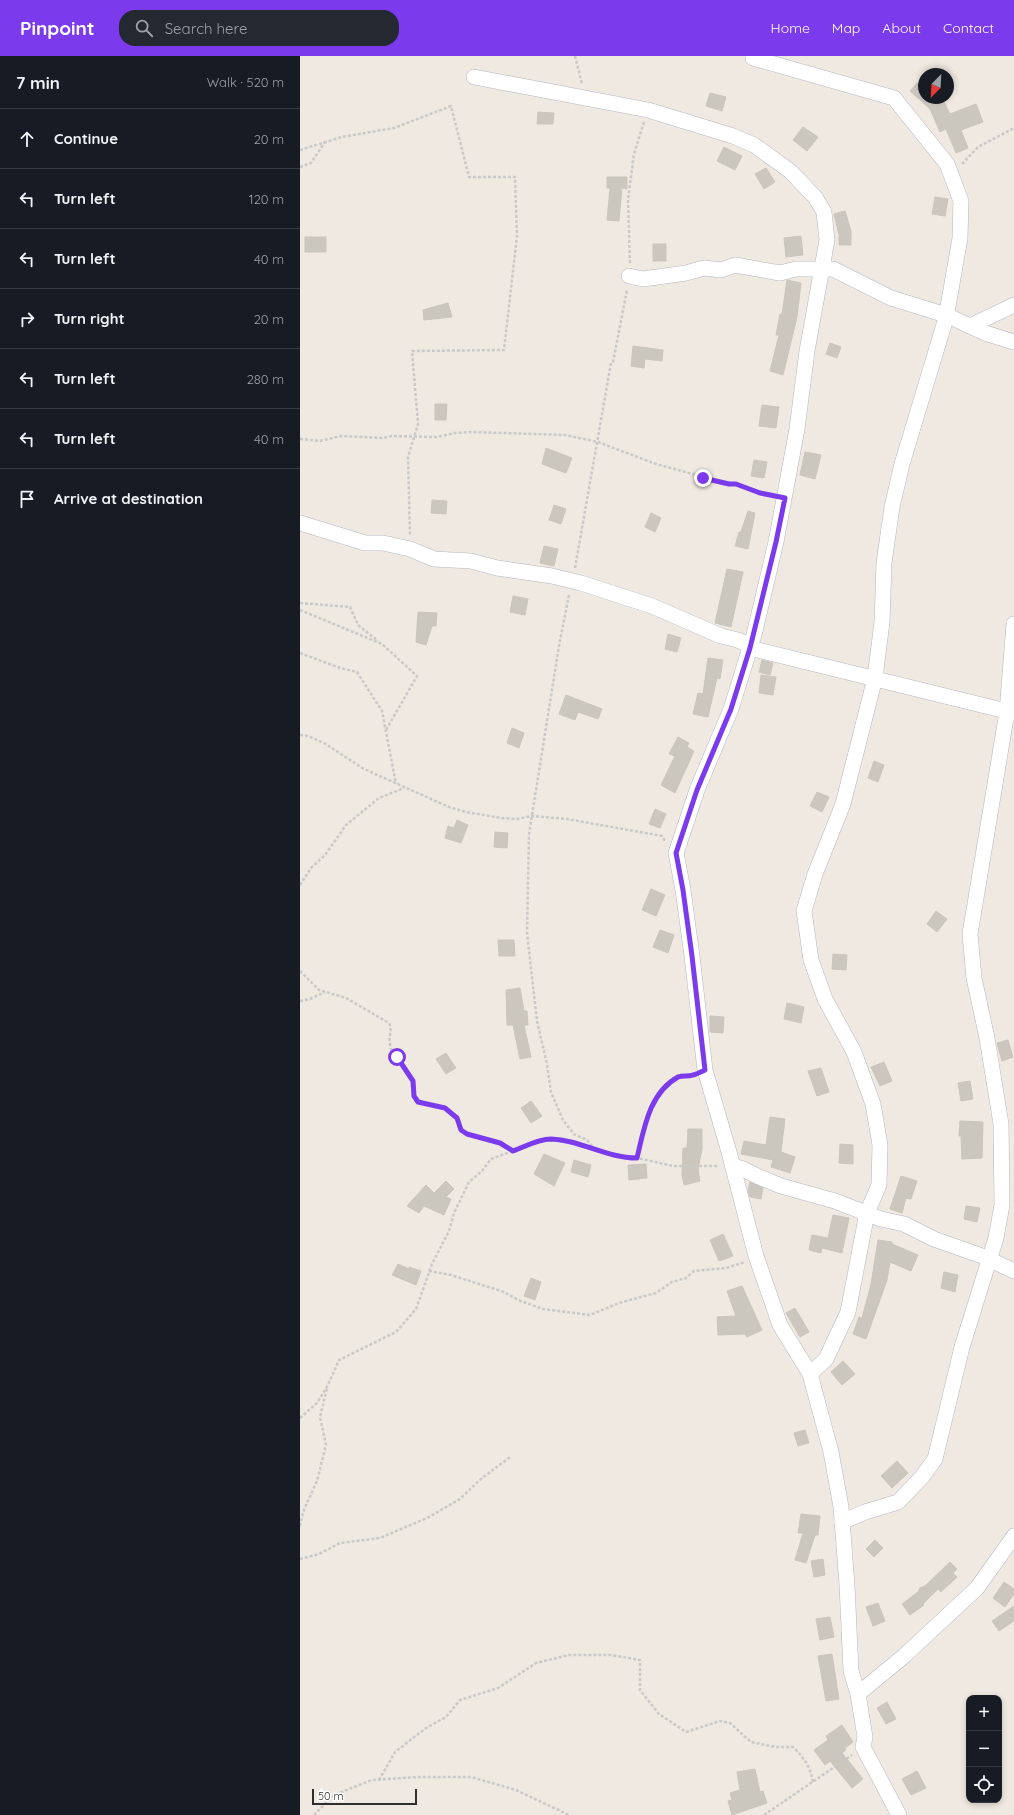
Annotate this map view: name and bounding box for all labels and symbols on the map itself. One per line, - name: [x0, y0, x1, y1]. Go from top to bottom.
- north arrow: [918, 68, 954, 104]
- route end: [694, 469, 712, 487]
- route start: [388, 1048, 406, 1066]
- scale bar: [312, 1787, 417, 1806]

